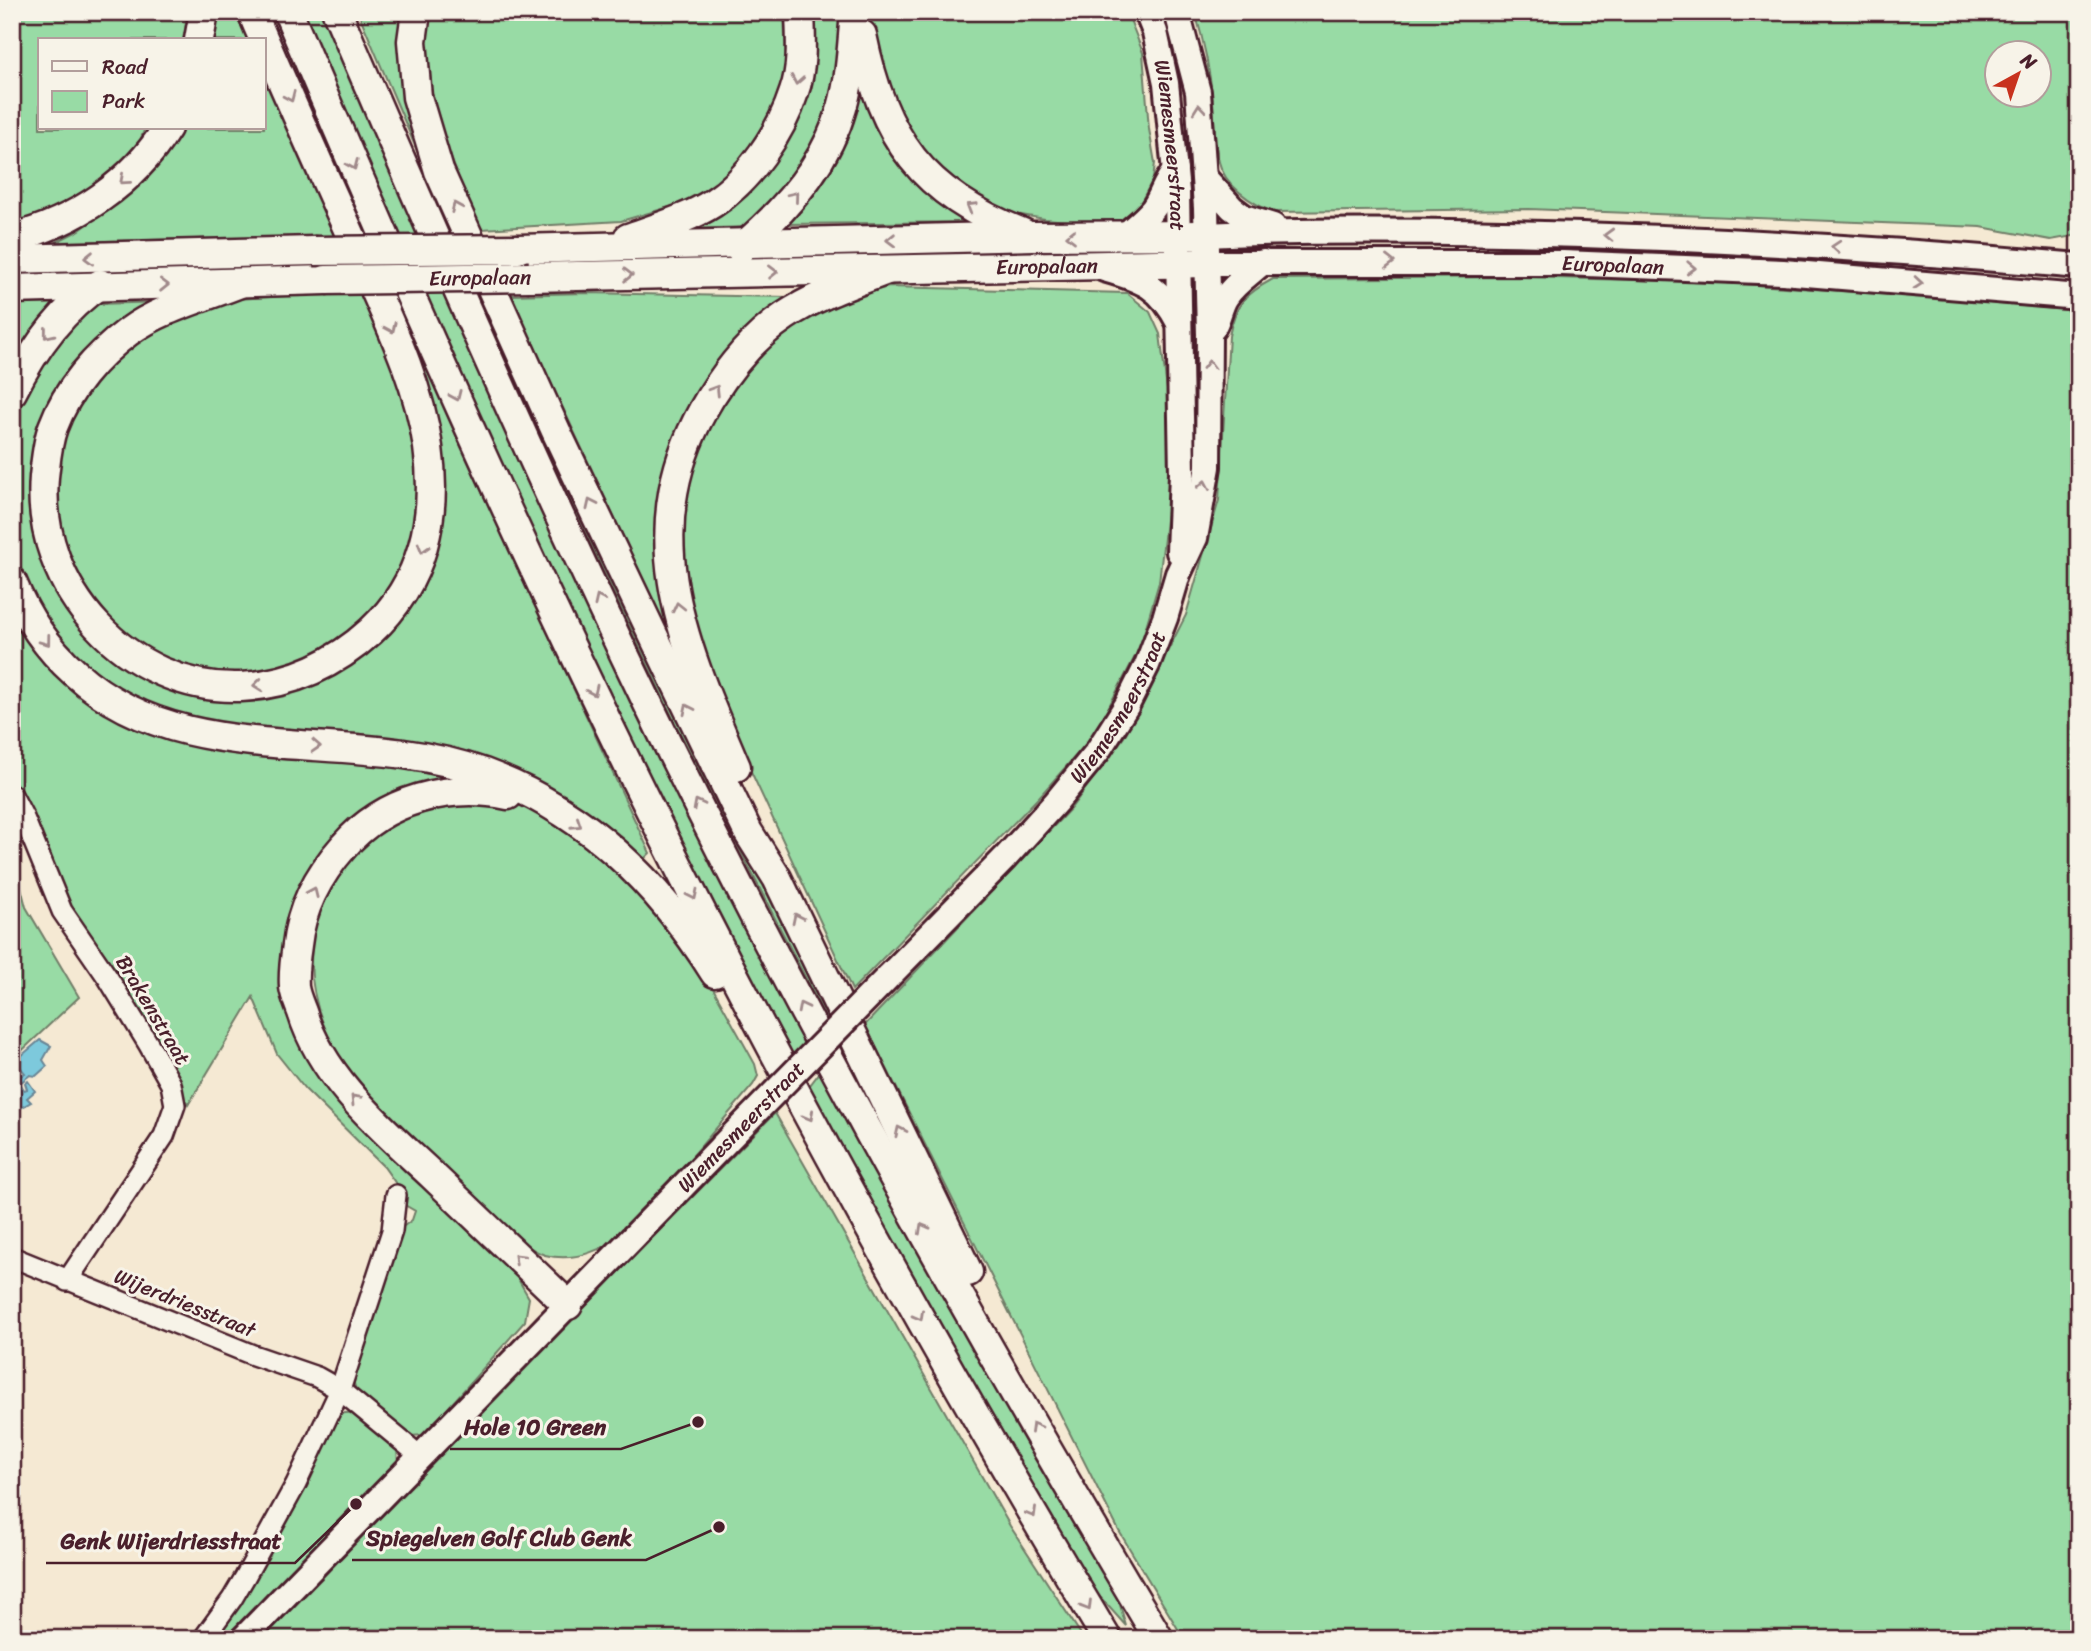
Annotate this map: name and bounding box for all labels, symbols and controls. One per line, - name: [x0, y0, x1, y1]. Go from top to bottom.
- legend: [38, 38, 266, 130]
- north arrow: [1982, 38, 2052, 108]
- text: N: [2012, 44, 2045, 79]
- text: Road: [102, 48, 149, 86]
- street label: Wiemesmeerstraat: [1142, 56, 1197, 231]
- one-way arrow: [790, 74, 805, 86]
- text: Park: [102, 82, 145, 120]
- one-way arrow: [282, 90, 296, 102]
- one-way arrow: [1192, 103, 1207, 115]
- one-way arrow: [345, 159, 359, 171]
- one-way arrow: [119, 172, 132, 184]
- one-way arrow: [786, 191, 798, 204]
- one-way arrow: [450, 202, 464, 215]
- one-way arrow: [966, 202, 979, 215]
- one-way arrow: [1065, 228, 1076, 244]
- one-way arrow: [1603, 228, 1614, 243]
- one-way arrow: [885, 232, 896, 248]
- one-way arrow: [1830, 239, 1841, 254]
- street label: Europalaan: [1561, 244, 1665, 286]
- street label: Europalaan: [995, 246, 1098, 286]
- one-way arrow: [84, 250, 94, 266]
- one-way arrow: [1385, 254, 1396, 270]
- street label: Europalaan: [429, 258, 531, 297]
- one-way arrow: [1686, 261, 1697, 276]
- one-way arrow: [768, 264, 778, 280]
- one-way arrow: [623, 267, 634, 282]
- one-way arrow: [1913, 275, 1924, 290]
- one-way arrow: [159, 278, 170, 293]
- one-way arrow: [383, 321, 397, 333]
- one-way arrow: [43, 327, 56, 339]
- one-way arrow: [1201, 359, 1217, 370]
- one-way arrow: [707, 385, 720, 398]
- one-way arrow: [448, 388, 462, 401]
- one-way arrow: [1196, 479, 1211, 491]
- one-way arrow: [585, 499, 599, 511]
- one-way arrow: [417, 542, 431, 554]
- one-way arrow: [593, 595, 607, 607]
- one-way arrow: [671, 601, 686, 613]
- street label: Wiemesmeerstraat: [1059, 625, 1177, 792]
- one-way arrow: [37, 634, 50, 646]
- one-way arrow: [252, 677, 263, 692]
- one-way arrow: [584, 684, 598, 696]
- one-way arrow: [683, 704, 697, 716]
- one-way arrow: [311, 739, 322, 754]
- one-way arrow: [693, 799, 707, 811]
- one-way arrow: [569, 816, 582, 828]
- one-way arrow: [305, 887, 319, 899]
- one-way arrow: [685, 888, 699, 900]
- one-way arrow: [791, 913, 805, 926]
- street label: Brakenstraat: [105, 947, 201, 1073]
- one-way arrow: [797, 1002, 810, 1014]
- street label: Wiemesmeerstraat: [668, 1052, 814, 1202]
- one-way arrow: [351, 1094, 364, 1107]
- one-way arrow: [801, 1109, 815, 1122]
- one-way arrow: [894, 1126, 908, 1138]
- one-way arrow: [918, 1223, 931, 1235]
- one-way arrow: [514, 1253, 527, 1266]
- street label: Wijerdriesstraat: [108, 1257, 263, 1349]
- one-way arrow: [911, 1308, 924, 1321]
- callout: Hole 10 Green: [450, 1405, 621, 1449]
- text: Hole 10 Green: [463, 1407, 607, 1448]
- one-way arrow: [1030, 1421, 1043, 1434]
- one-way arrow: [1024, 1506, 1037, 1519]
- callout: Spiegelven Golf Club Genk: [352, 1516, 646, 1560]
- text: Spiegelven Golf Club Genk: [365, 1518, 633, 1559]
- callout: Genk Wijerdriesstraat: [46, 1519, 295, 1563]
- text: Genk Wijerdriesstraat: [59, 1521, 282, 1562]
- one-way arrow: [1079, 1599, 1092, 1612]

